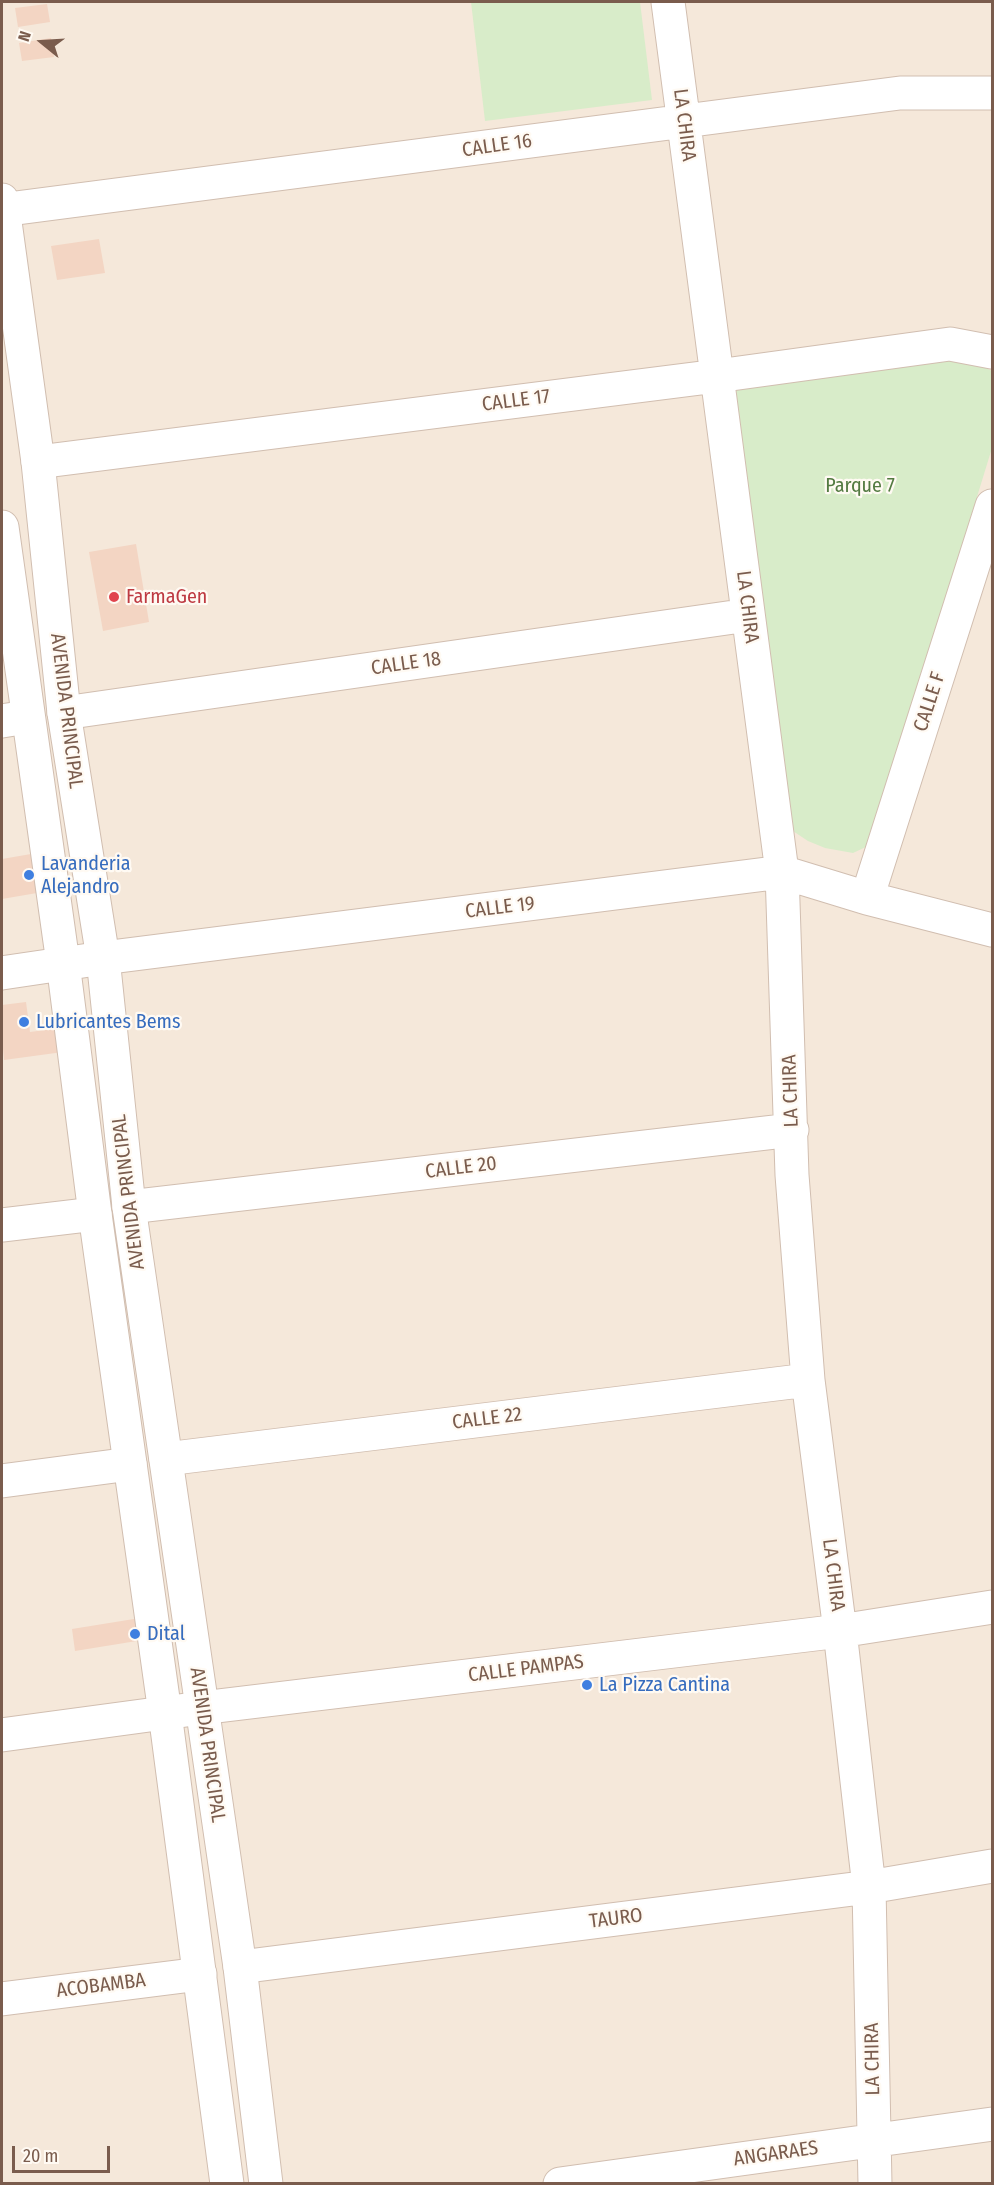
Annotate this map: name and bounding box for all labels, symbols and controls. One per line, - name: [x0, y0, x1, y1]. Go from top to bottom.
- north arrow: [12, 12, 72, 72]
- text: N: [14, 29, 35, 44]
- street label: LA CHIRA: [668, 87, 700, 163]
- street label: CALLE 16: [461, 129, 533, 163]
- street label: CALLE 17: [481, 385, 551, 417]
- park label: Parque 7: [825, 474, 895, 498]
- street label: LA CHIRA: [731, 569, 763, 645]
- place label: FarmaGen: [126, 585, 207, 609]
- marker: FarmaGen: [107, 590, 121, 604]
- street label: AVENIDA PRINCIPAL: [45, 632, 87, 790]
- street label: CALLE 18: [370, 647, 442, 681]
- street label: CALLE F: [909, 669, 951, 735]
- place label: Lavanderia Alejandro: [41, 852, 131, 899]
- marker: Lavanderia Alejandro: [22, 868, 36, 882]
- street label: CALLE 19: [464, 892, 536, 924]
- place label: Lubricantes Bems: [36, 1010, 180, 1034]
- marker: Lubricantes Bems: [17, 1015, 31, 1029]
- street label: LA CHIRA: [778, 1054, 804, 1128]
- street label: AVENIDA PRINCIPAL: [108, 1113, 150, 1271]
- street label: CALLE 20: [424, 1152, 498, 1184]
- street label: CALLE 22: [451, 1403, 523, 1435]
- street label: LA CHIRA: [817, 1537, 849, 1613]
- place label: Dital: [147, 1622, 185, 1646]
- marker: Dital: [128, 1627, 142, 1641]
- street label: CALLE PAMPAS: [467, 1650, 585, 1688]
- street label: AVENIDA PRINCIPAL: [184, 1666, 230, 1824]
- place label: La Pizza Cantina: [599, 1673, 730, 1697]
- marker: La Pizza Cantina: [580, 1678, 594, 1692]
- street label: TAURO: [588, 1904, 644, 1934]
- street label: ACOBAMBA: [55, 1969, 147, 2003]
- street label: LA CHIRA: [860, 2022, 886, 2096]
- scale bar: [15, 2134, 112, 2172]
- street label: ANGARAES: [732, 2136, 820, 2172]
- text: 20 m: [23, 2145, 58, 2167]

